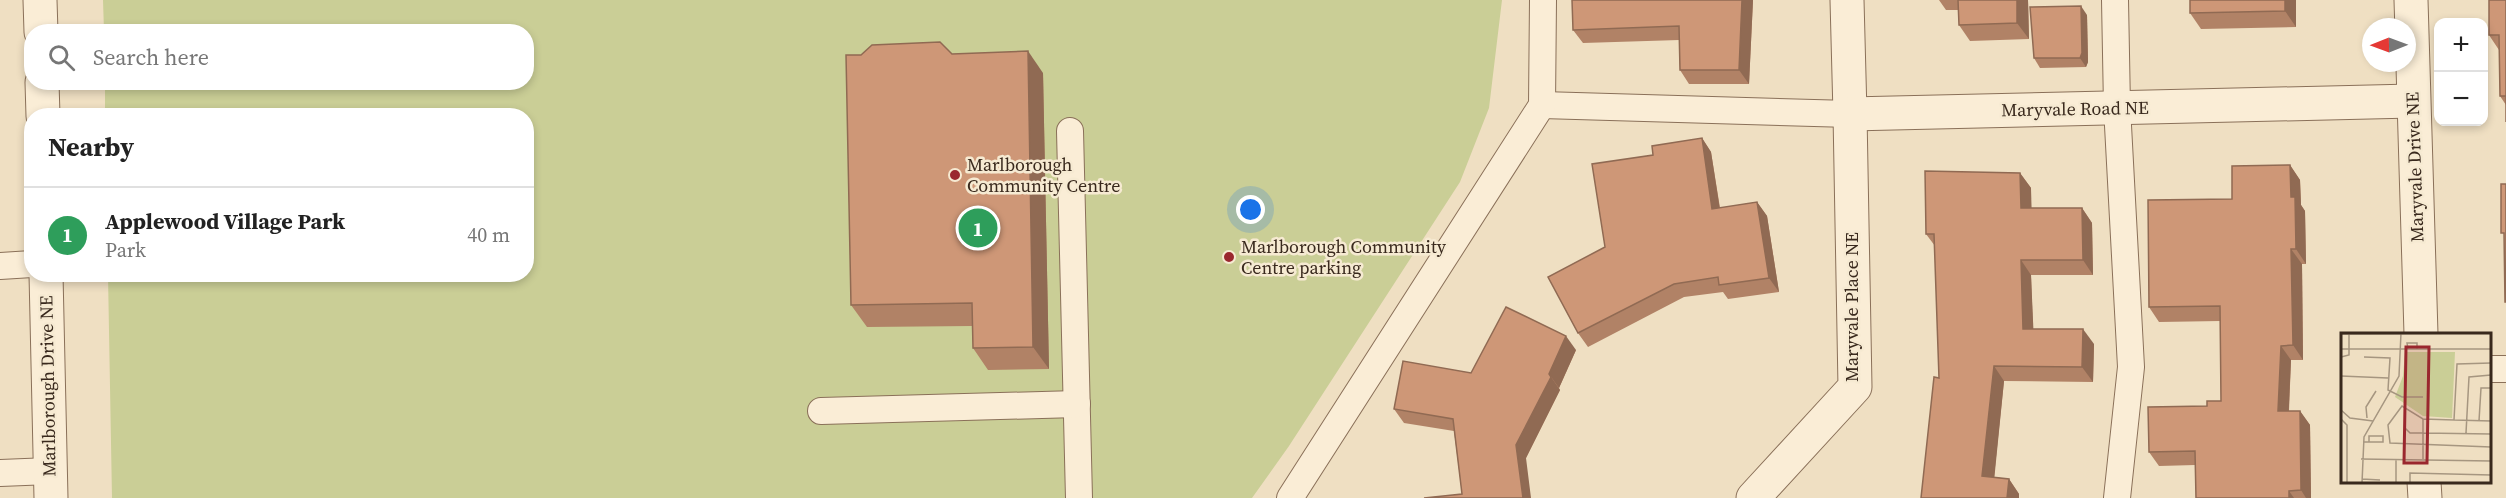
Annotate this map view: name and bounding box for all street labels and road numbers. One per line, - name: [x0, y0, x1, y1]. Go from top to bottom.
- street label: Maryvale Drive NE: [2399, 91, 2430, 243]
- street label: Maryvale Road NE: [2001, 95, 2149, 122]
- street label: Maryvale Place NE: [1839, 232, 1864, 382]
- street label: Marlborough Drive NE: [33, 295, 62, 477]

